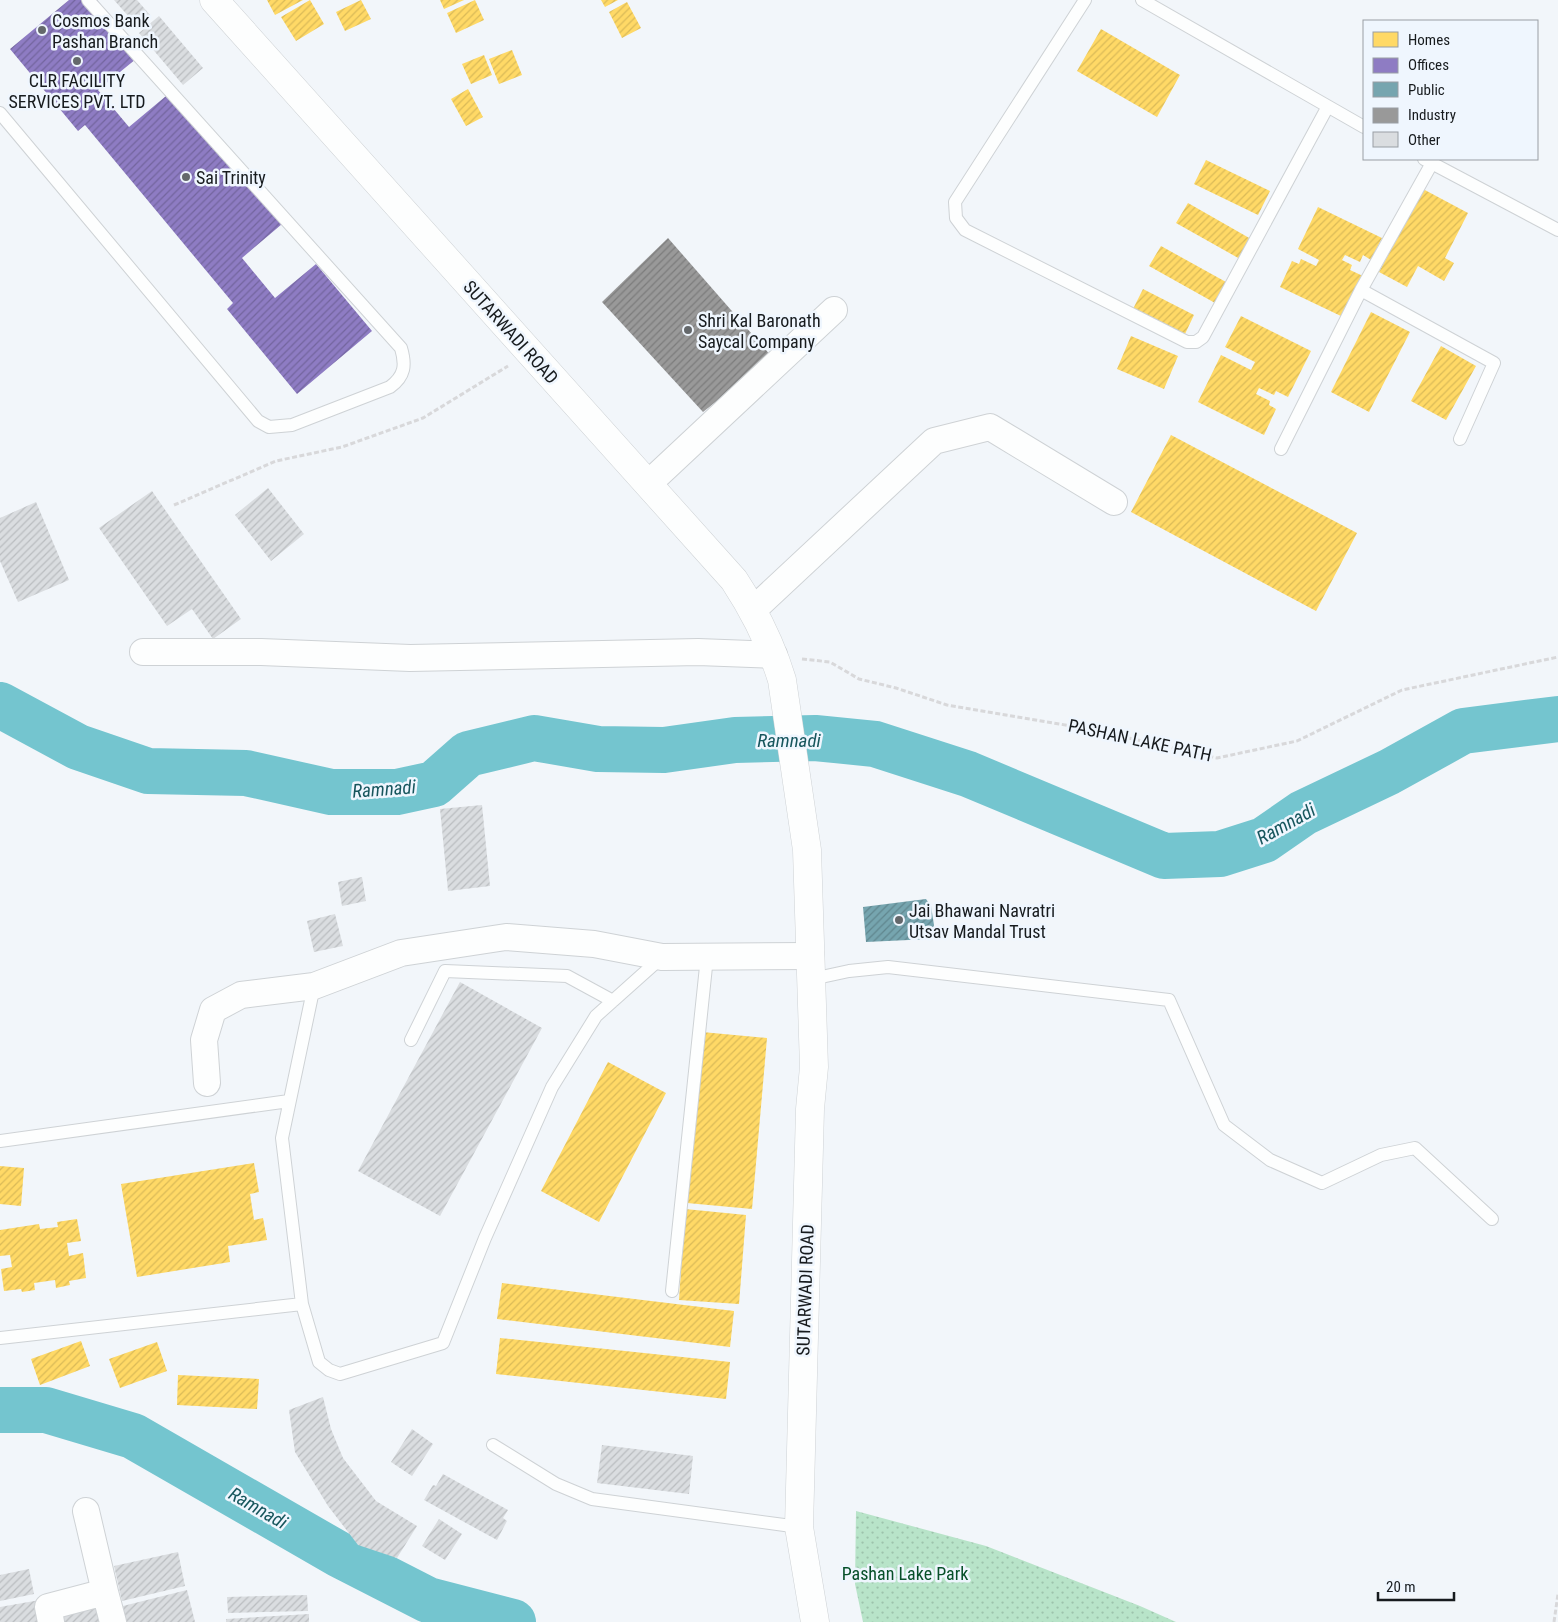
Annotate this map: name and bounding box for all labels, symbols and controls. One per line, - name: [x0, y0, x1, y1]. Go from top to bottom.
- place label: Cosmos Bank Pashan Branch: [52, 10, 158, 52]
- legend: [1363, 20, 1538, 160]
- marker: Cosmos Bank Pashan Branch: [36, 24, 48, 36]
- text: Homes: [1408, 31, 1450, 49]
- marker: CLR FACILITY SERVICES PVT. LTD: [71, 55, 83, 67]
- text: Offices: [1408, 56, 1449, 74]
- place label: CLR FACILITY SERVICES PVT. LTD: [8, 70, 146, 112]
- text: Public: [1408, 81, 1445, 99]
- text: Industry: [1408, 106, 1456, 124]
- text: Other: [1408, 131, 1441, 149]
- place label: Sai Trinity: [196, 167, 266, 188]
- marker: Sai Trinity: [180, 171, 192, 183]
- street label: SUTARWADI ROAD: [459, 276, 563, 388]
- place label: Shri Kal Baronath Saycal Company: [698, 310, 821, 352]
- marker: Shri Kal Baronath Saycal Company: [682, 324, 694, 336]
- street label: PASHAN LAKE PATH: [1066, 715, 1214, 765]
- water label: Ramnadi: [757, 729, 822, 752]
- water label: Ramnadi: [351, 775, 417, 803]
- water label: Ramnadi: [1253, 798, 1320, 849]
- place label: Jai Bhawani Navratri Utsav Mandal Trust: [909, 900, 1055, 942]
- marker: Jai Bhawani Navratri Utsav Mandal Trust: [893, 914, 905, 926]
- street label: SUTARWADI ROAD: [792, 1224, 818, 1356]
- water label: Ramnadi: [225, 1482, 292, 1534]
- park label: Pashan Lake Park: [842, 1563, 968, 1584]
- scale bar: [1378, 1570, 1454, 1602]
- text: 20 m: [1386, 1578, 1416, 1596]

